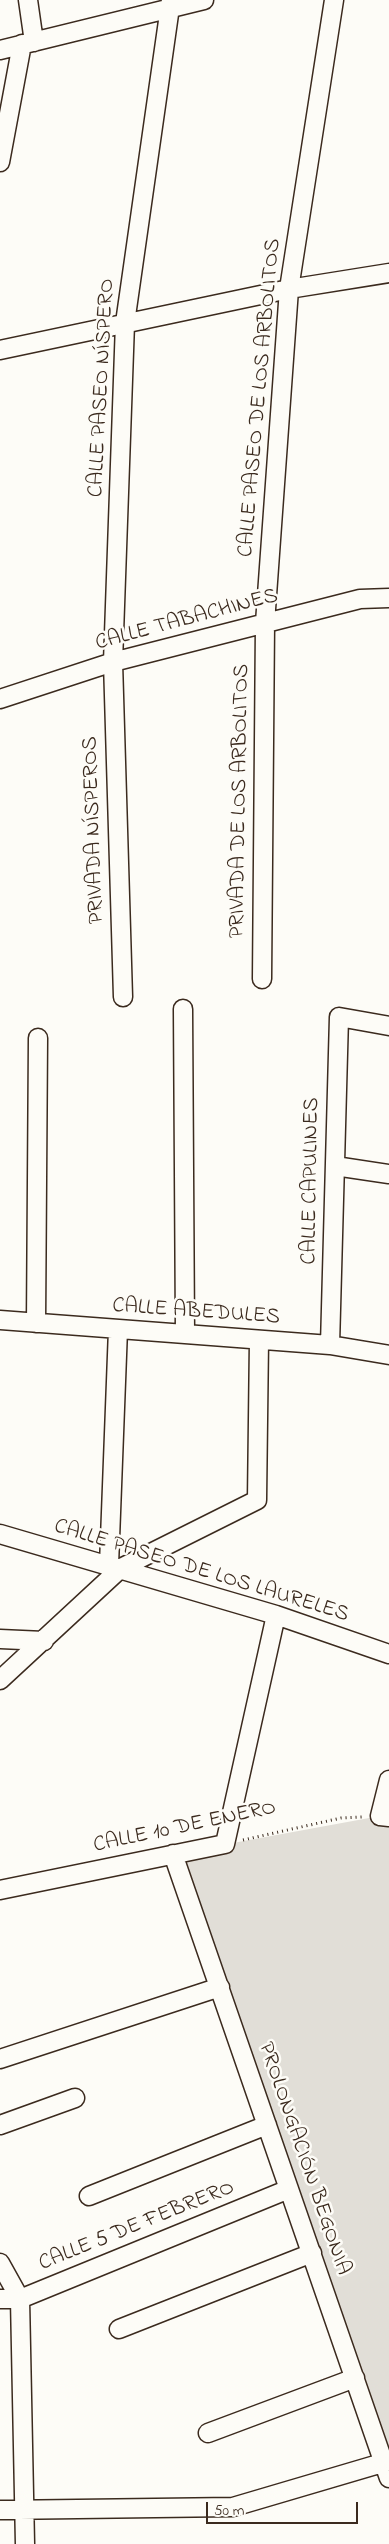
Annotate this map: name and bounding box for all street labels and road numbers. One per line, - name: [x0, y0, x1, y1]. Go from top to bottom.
- street label: CALLE PASEO DE LOS ARBOLITOS: [234, 238, 288, 558]
- street label: CALLE PASEO NÍSPERO: [84, 278, 122, 498]
- street label: CALLE TABACHINES: [93, 584, 281, 658]
- street label: PRIVADA DE LOS ARBOLITOS: [225, 664, 257, 938]
- street label: PRIVADA NÍSPEROS: [79, 736, 111, 924]
- street label: CALLE CAPULINES: [297, 1097, 327, 1265]
- street label: CALLE ABEDULES: [111, 1294, 281, 1332]
- street label: CALLE PASEO DE LOS LAURELES: [50, 1514, 352, 1630]
- street label: CALLE 10 DE ENERO: [91, 1796, 279, 1860]
- street label: PROLONGACIÓN BEGONIA: [251, 2039, 355, 2279]
- street label: CALLE 5 DE FEBRERO: [35, 2176, 239, 2278]

